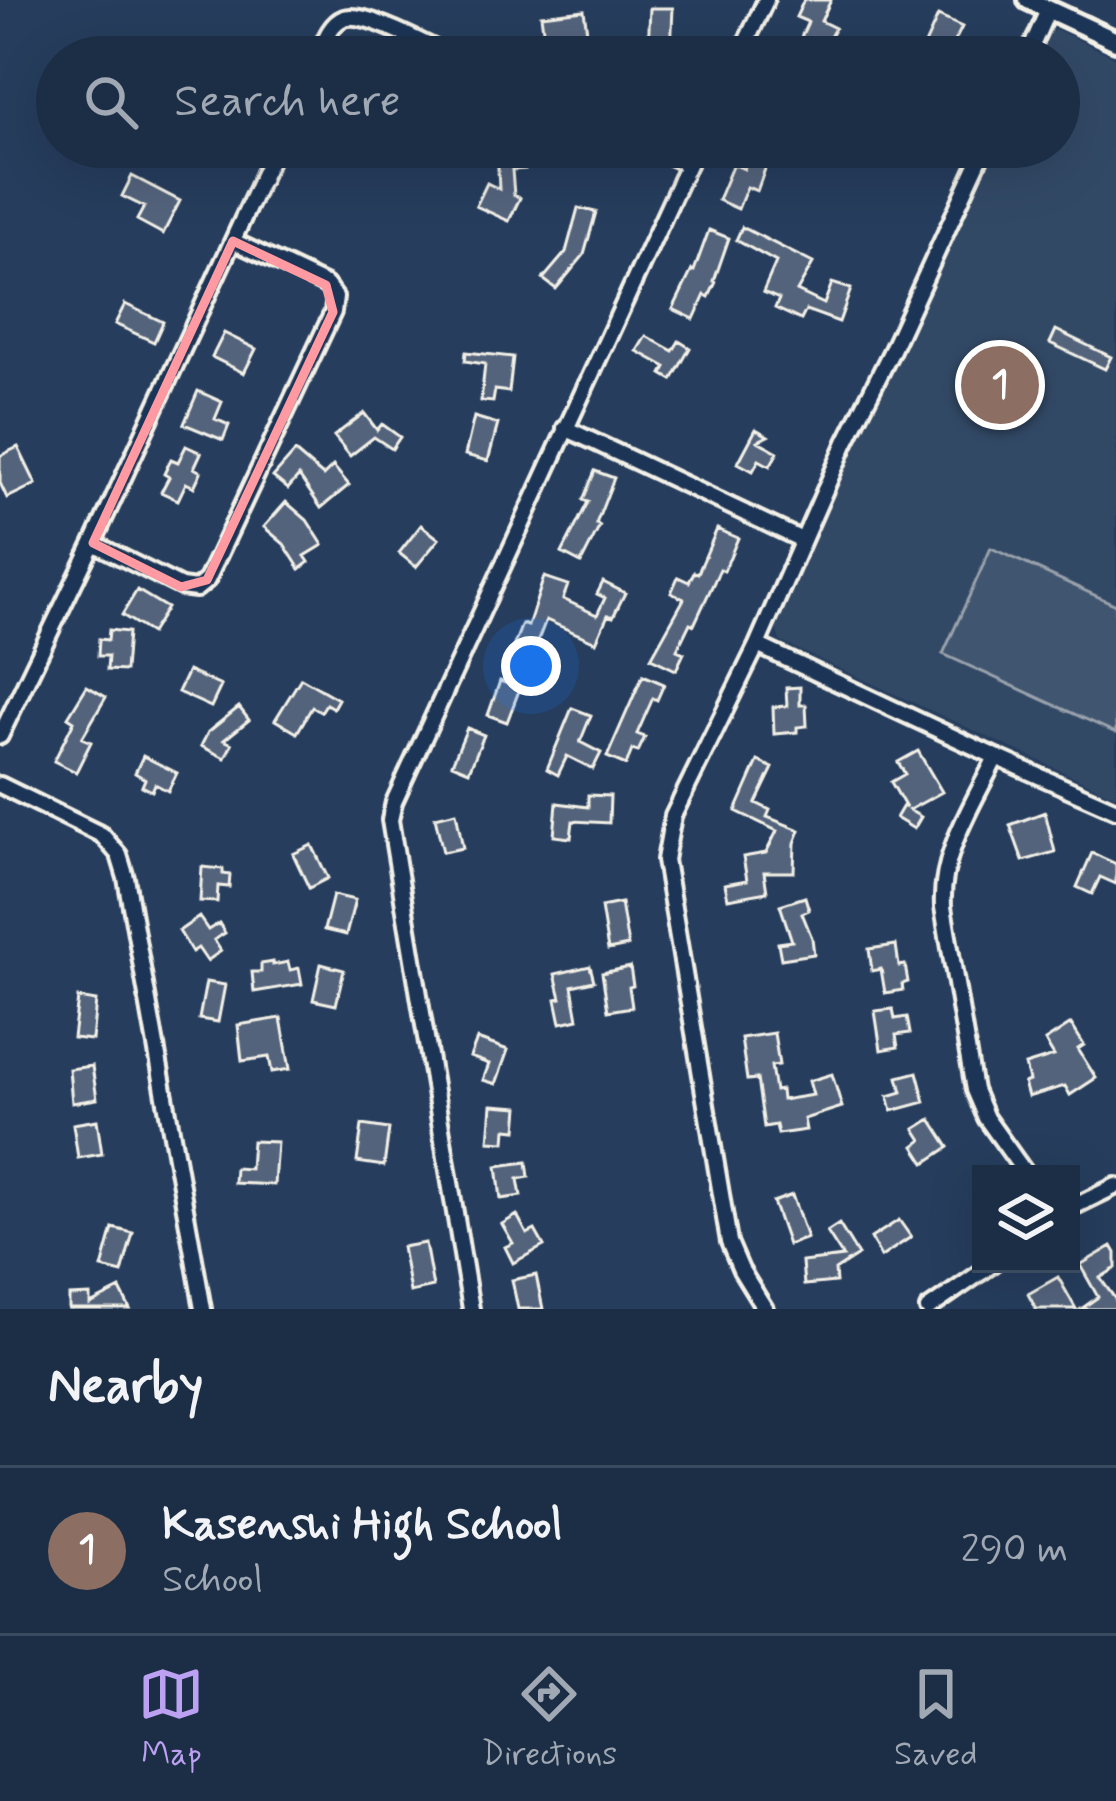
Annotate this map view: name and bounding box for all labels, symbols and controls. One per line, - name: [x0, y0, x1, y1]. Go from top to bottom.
- search box: [36, 36, 1080, 168]
- icon: search: [78, 69, 144, 135]
- text: Search here: [174, 73, 401, 132]
- pin: 1: [961, 340, 1039, 430]
- your location: [501, 636, 561, 696]
- map controls: [972, 1165, 1080, 1273]
- button: layers: [972, 1165, 1080, 1273]
- text: Nearby: [48, 1354, 203, 1420]
- text: Kasenshi High School: [162, 1496, 563, 1555]
- text: 1: [78, 1525, 96, 1576]
- text: 290 m: [961, 1525, 1068, 1576]
- text: School: [162, 1555, 263, 1606]
- tab: Map: [138, 1661, 204, 1777]
- tab: Directions: [481, 1661, 617, 1777]
- tab: Saved: [894, 1661, 978, 1777]

